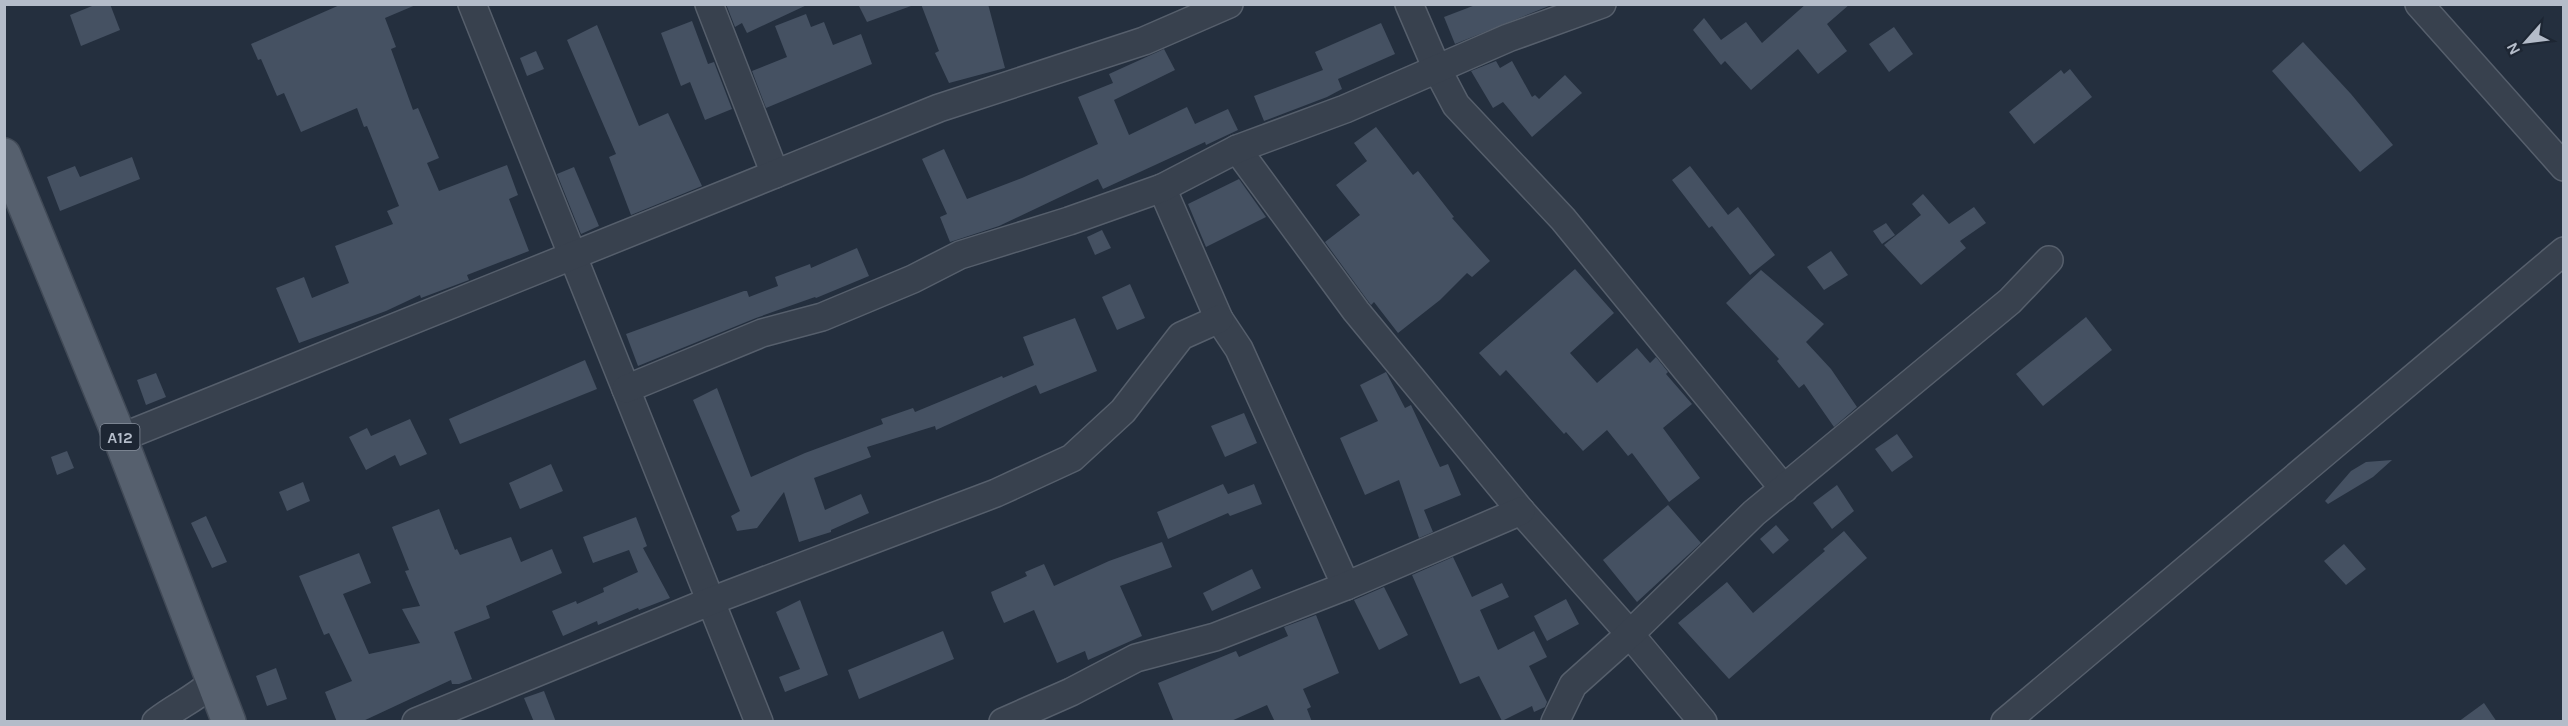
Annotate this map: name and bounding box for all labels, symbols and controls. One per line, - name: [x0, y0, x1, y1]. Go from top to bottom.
- north arrow: [2496, 12, 2556, 72]
- text: N: [2502, 39, 2524, 58]
- road number: A12: [100, 424, 140, 450]

